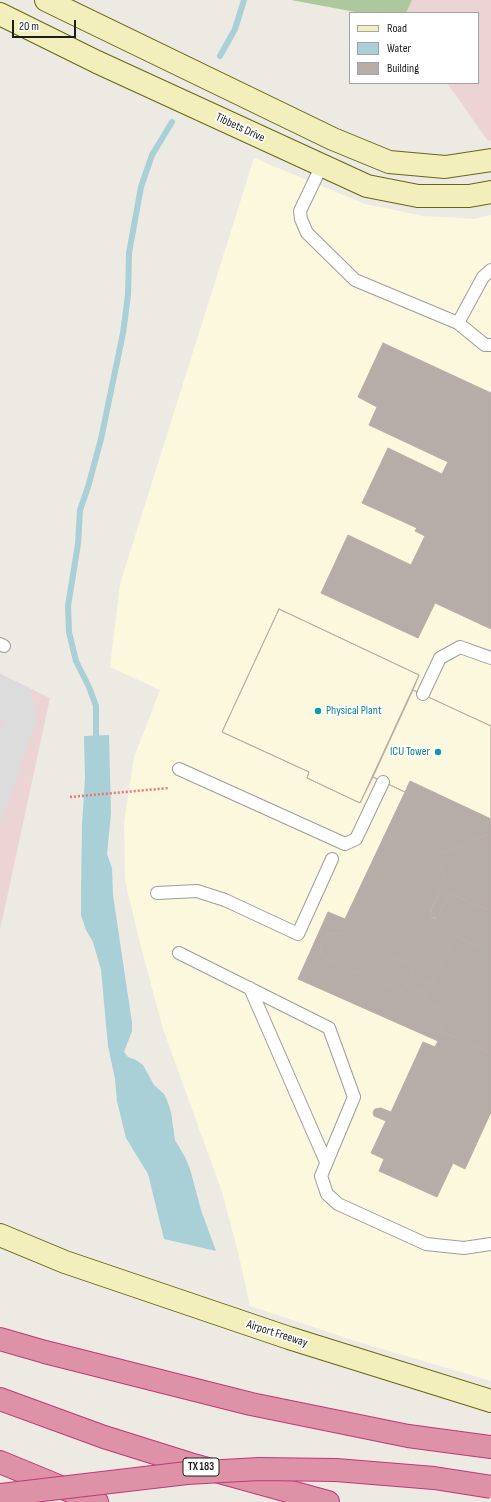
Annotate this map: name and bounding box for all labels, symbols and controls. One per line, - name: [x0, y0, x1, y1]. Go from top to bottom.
- scale bar: [14, 12, 78, 38]
- legend: [349, 12, 479, 84]
- text: 20 m: [19, 19, 39, 34]
- text: Road: [387, 21, 407, 36]
- text: Water: [387, 41, 411, 56]
- text: Building: [387, 61, 419, 76]
- street label: Tibbets Drive: [213, 110, 267, 146]
- place label: Physical Plant: [326, 704, 382, 718]
- marker: Physical Plant: [313, 706, 323, 716]
- place label: ICU Tower: [390, 745, 430, 759]
- marker: ICU Tower: [433, 747, 443, 757]
- street label: Airport Freeway: [245, 1317, 309, 1351]
- road number: TX 183: [183, 1458, 219, 1476]

